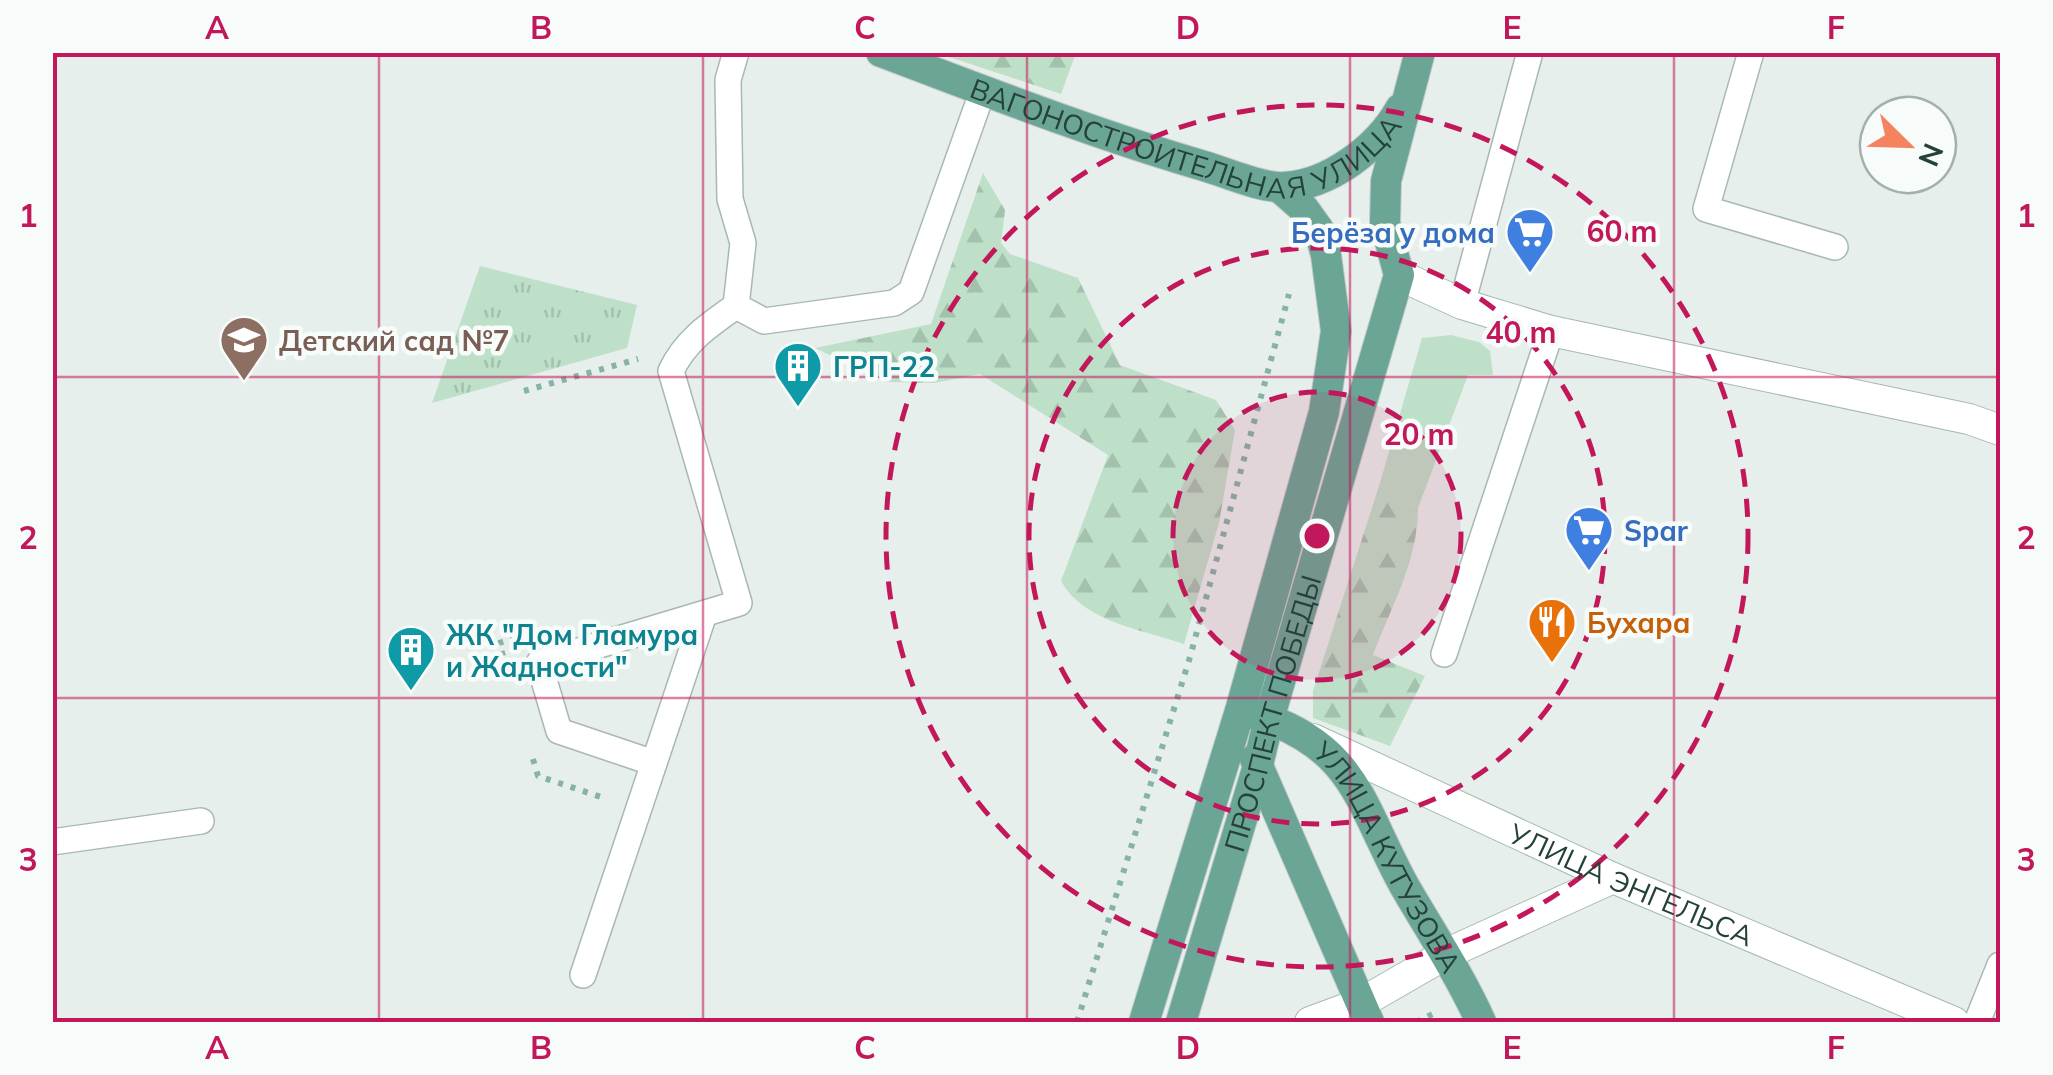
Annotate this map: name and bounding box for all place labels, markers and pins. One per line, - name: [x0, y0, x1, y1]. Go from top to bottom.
- supermarket icon: Берёза у дома: [1504, 206, 1556, 274]
- place label: Берёза у дома: [1291, 215, 1495, 250]
- school or university icon: Детский сад №7: [218, 314, 270, 382]
- place label: Детский сад №7: [279, 323, 509, 358]
- building icon: ГРП-22: [772, 340, 824, 408]
- place label: ГРП-22: [833, 349, 935, 384]
- supermarket icon: Spar: [1563, 504, 1615, 572]
- place label: Spar: [1624, 513, 1688, 548]
- centre of rings: [1299, 518, 1335, 554]
- restaurant icon: Бухара: [1526, 596, 1578, 664]
- place label: Бухара: [1587, 605, 1691, 640]
- place label: ЖК "Дом Гламура и Жадности": [446, 617, 698, 684]
- building icon: ЖК "Дом Гламура и Жадности": [385, 624, 437, 692]

